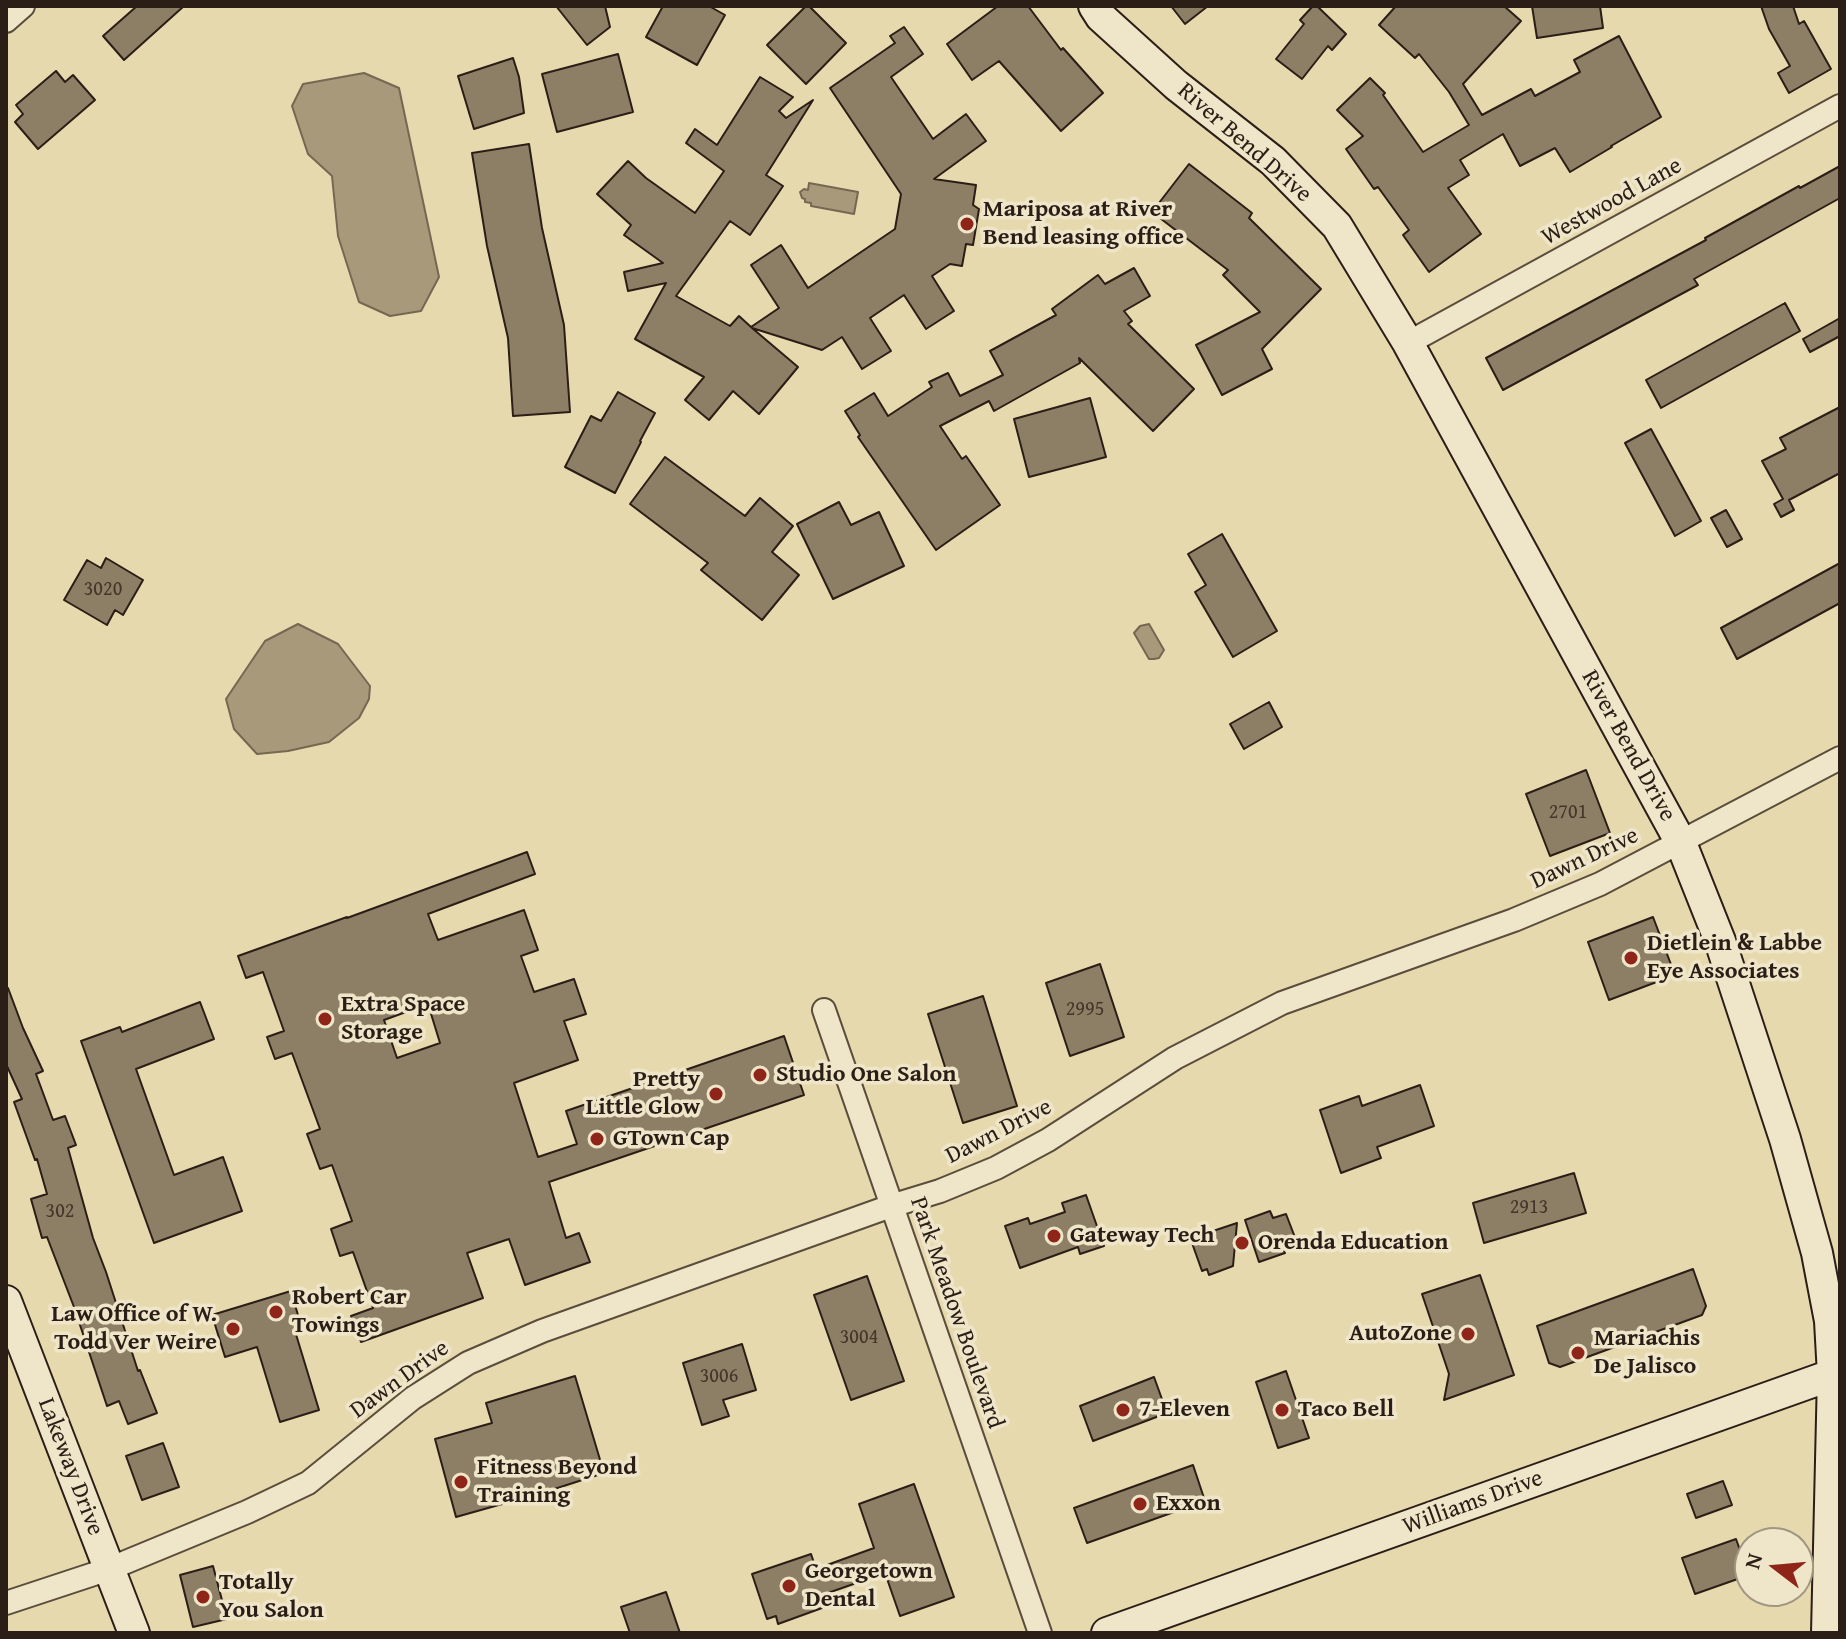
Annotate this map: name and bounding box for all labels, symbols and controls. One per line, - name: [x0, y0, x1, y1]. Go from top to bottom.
- street label: River Bend Drive: [1171, 77, 1317, 209]
- street label: Westwood Lane: [1537, 152, 1687, 252]
- place label: Mariposa at River Bend leasing office: [983, 196, 1184, 252]
- marker: Mariposa at River Bend leasing office: [958, 215, 976, 233]
- house number: 3020: [84, 578, 122, 602]
- street label: River Bend Drive: [1575, 665, 1681, 827]
- house number: 2701: [1549, 801, 1587, 825]
- street label: Dawn Drive: [1527, 822, 1643, 896]
- place label: Dietlein & Labbe Eye Associates: [1647, 930, 1822, 986]
- marker: Dietlein & Labbe Eye Associates: [1622, 949, 1640, 967]
- place label: Extra Space Storage: [341, 991, 465, 1047]
- house number: 2995: [1066, 998, 1104, 1022]
- marker: Extra Space Storage: [316, 1010, 334, 1028]
- place label: Studio One Salon: [776, 1061, 956, 1089]
- place label: Pretty Little Glow: [586, 1066, 700, 1122]
- marker: Studio One Salon: [751, 1066, 769, 1084]
- marker: Pretty Little Glow: [707, 1085, 725, 1103]
- street label: Dawn Drive: [941, 1093, 1057, 1171]
- place label: GTown Cap: [613, 1125, 729, 1153]
- marker: GTown Cap: [588, 1130, 606, 1148]
- street label: Park Meadow Boulevard: [903, 1193, 1009, 1433]
- house number: 2913: [1510, 1196, 1548, 1220]
- house number: 302: [46, 1200, 74, 1224]
- place label: Gateway Tech: [1070, 1222, 1214, 1250]
- marker: Gateway Tech: [1045, 1227, 1063, 1245]
- place label: Orenda Education: [1258, 1229, 1448, 1257]
- marker: Orenda Education: [1233, 1234, 1251, 1252]
- place label: Robert Car Towings: [292, 1284, 407, 1340]
- place label: Law Office of W. Todd Ver Weire: [51, 1301, 217, 1357]
- marker: Robert Car Towings: [267, 1303, 285, 1321]
- marker: Law Office of W. Todd Ver Weire: [224, 1320, 242, 1338]
- place label: AutoZone: [1349, 1320, 1452, 1348]
- marker: AutoZone: [1459, 1325, 1477, 1343]
- place label: Mariachis De Jalisco: [1594, 1325, 1700, 1381]
- house number: 3004: [840, 1326, 878, 1350]
- street label: Dawn Drive: [345, 1334, 455, 1426]
- marker: Mariachis De Jalisco: [1569, 1344, 1587, 1362]
- house number: 3006: [700, 1365, 738, 1389]
- street label: Lakeway Drive: [31, 1394, 109, 1540]
- place label: 7-Eleven: [1139, 1396, 1230, 1424]
- place label: Taco Bell: [1298, 1396, 1394, 1424]
- marker: 7-Eleven: [1114, 1401, 1132, 1419]
- marker: Taco Bell: [1273, 1401, 1291, 1419]
- place label: Fitness Beyond Training: [477, 1454, 637, 1510]
- street label: Williams Drive: [1399, 1464, 1547, 1542]
- marker: Fitness Beyond Training: [452, 1473, 470, 1491]
- place label: Exxon: [1156, 1490, 1221, 1518]
- marker: Exxon: [1131, 1495, 1149, 1513]
- north arrow: [1734, 1527, 1814, 1607]
- text: N: [1735, 1549, 1770, 1572]
- place label: Georgetown Dental: [805, 1558, 933, 1614]
- place label: Totally You Salon: [219, 1569, 324, 1625]
- marker: Georgetown Dental: [780, 1577, 798, 1595]
- marker: Totally You Salon: [194, 1588, 212, 1606]

